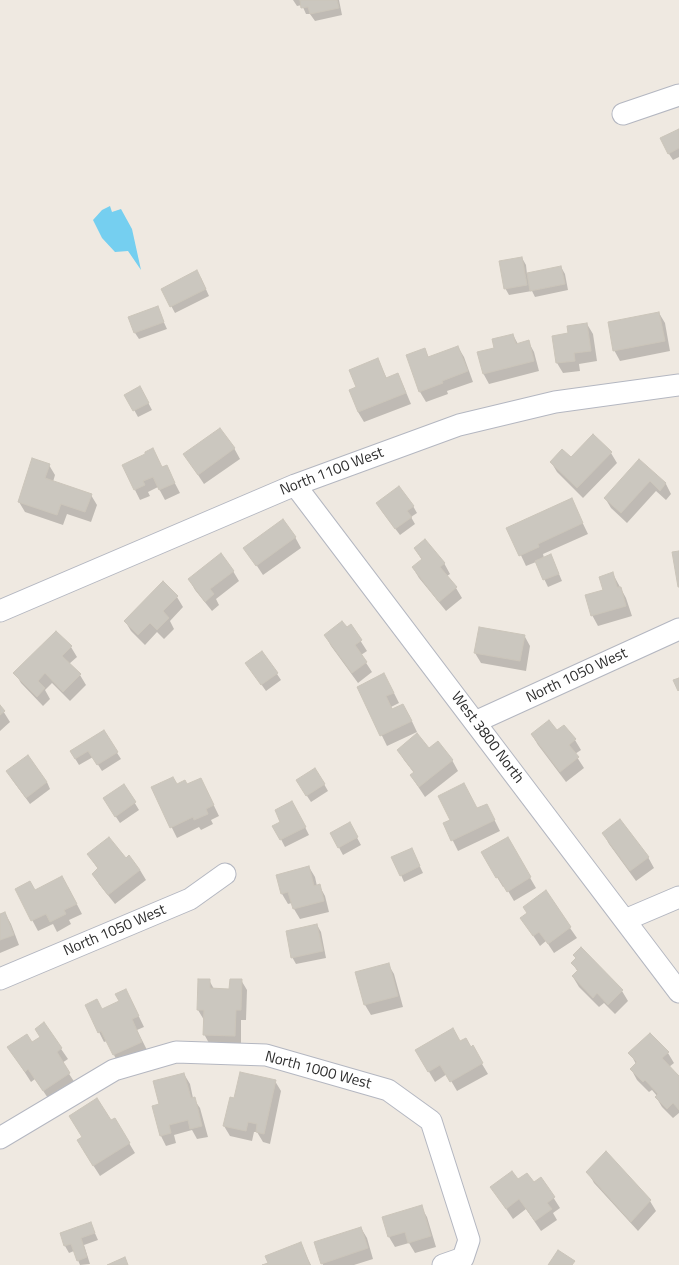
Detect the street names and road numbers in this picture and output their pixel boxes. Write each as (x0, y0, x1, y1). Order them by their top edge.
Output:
street label: North 1100 West (278, 444, 386, 500)
street label: North 1050 West (524, 645, 630, 707)
street label: West 3800 North (447, 689, 527, 787)
street label: North 1050 West (61, 901, 169, 961)
street label: North 1000 West (263, 1048, 373, 1094)

